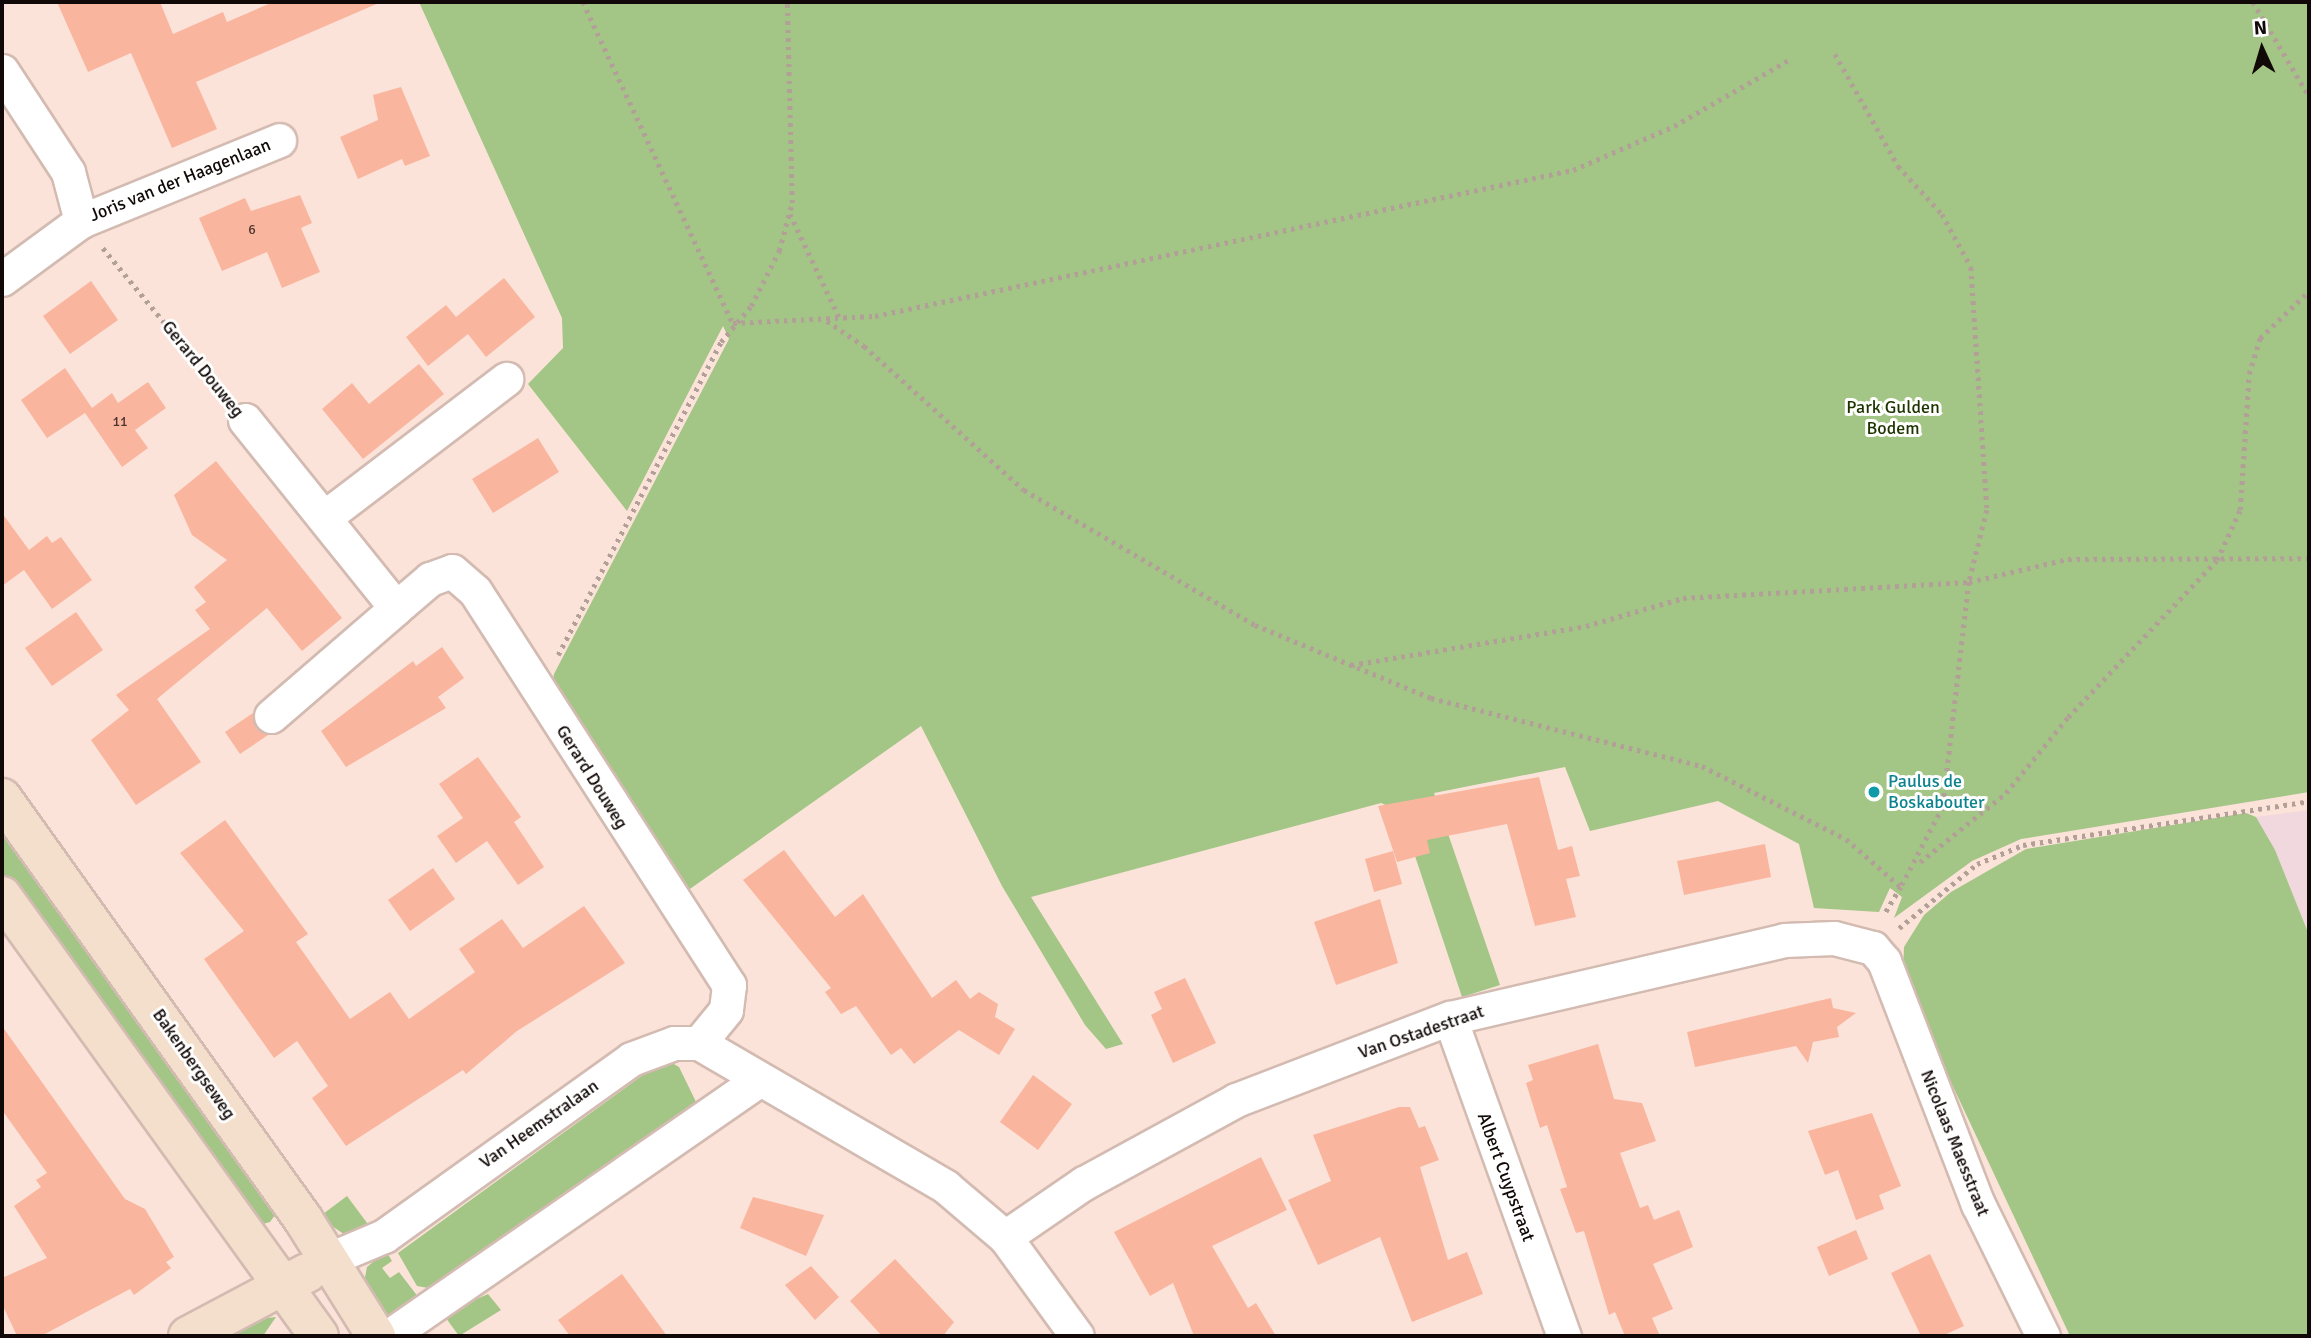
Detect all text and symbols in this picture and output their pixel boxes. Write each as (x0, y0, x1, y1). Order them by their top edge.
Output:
north arrow (2227, 14, 2297, 84)
text: N (2253, 16, 2268, 40)
street label: Joris van der Haagenlaan (86, 134, 274, 226)
house number: 6 (248, 222, 256, 238)
street label: Gerard Douweg (157, 316, 249, 422)
park label: Park Gulden Bodem (1846, 397, 1940, 440)
house number: 11 (112, 414, 128, 430)
street label: Gerard Douweg (551, 721, 633, 833)
place label: Paulus de Boskabouter (1888, 771, 1985, 814)
marker: Paulus de Boskabouter (1866, 784, 1882, 800)
street label: Van Ostadestraat (1355, 1000, 1487, 1064)
street label: Bakenbergseweg (148, 1005, 240, 1123)
street label: Nicolaas Maesstraat (1916, 1067, 1994, 1219)
street label: Van Heemstralaan (475, 1075, 603, 1173)
street label: Albert Cuypstraat (1473, 1110, 1539, 1244)

